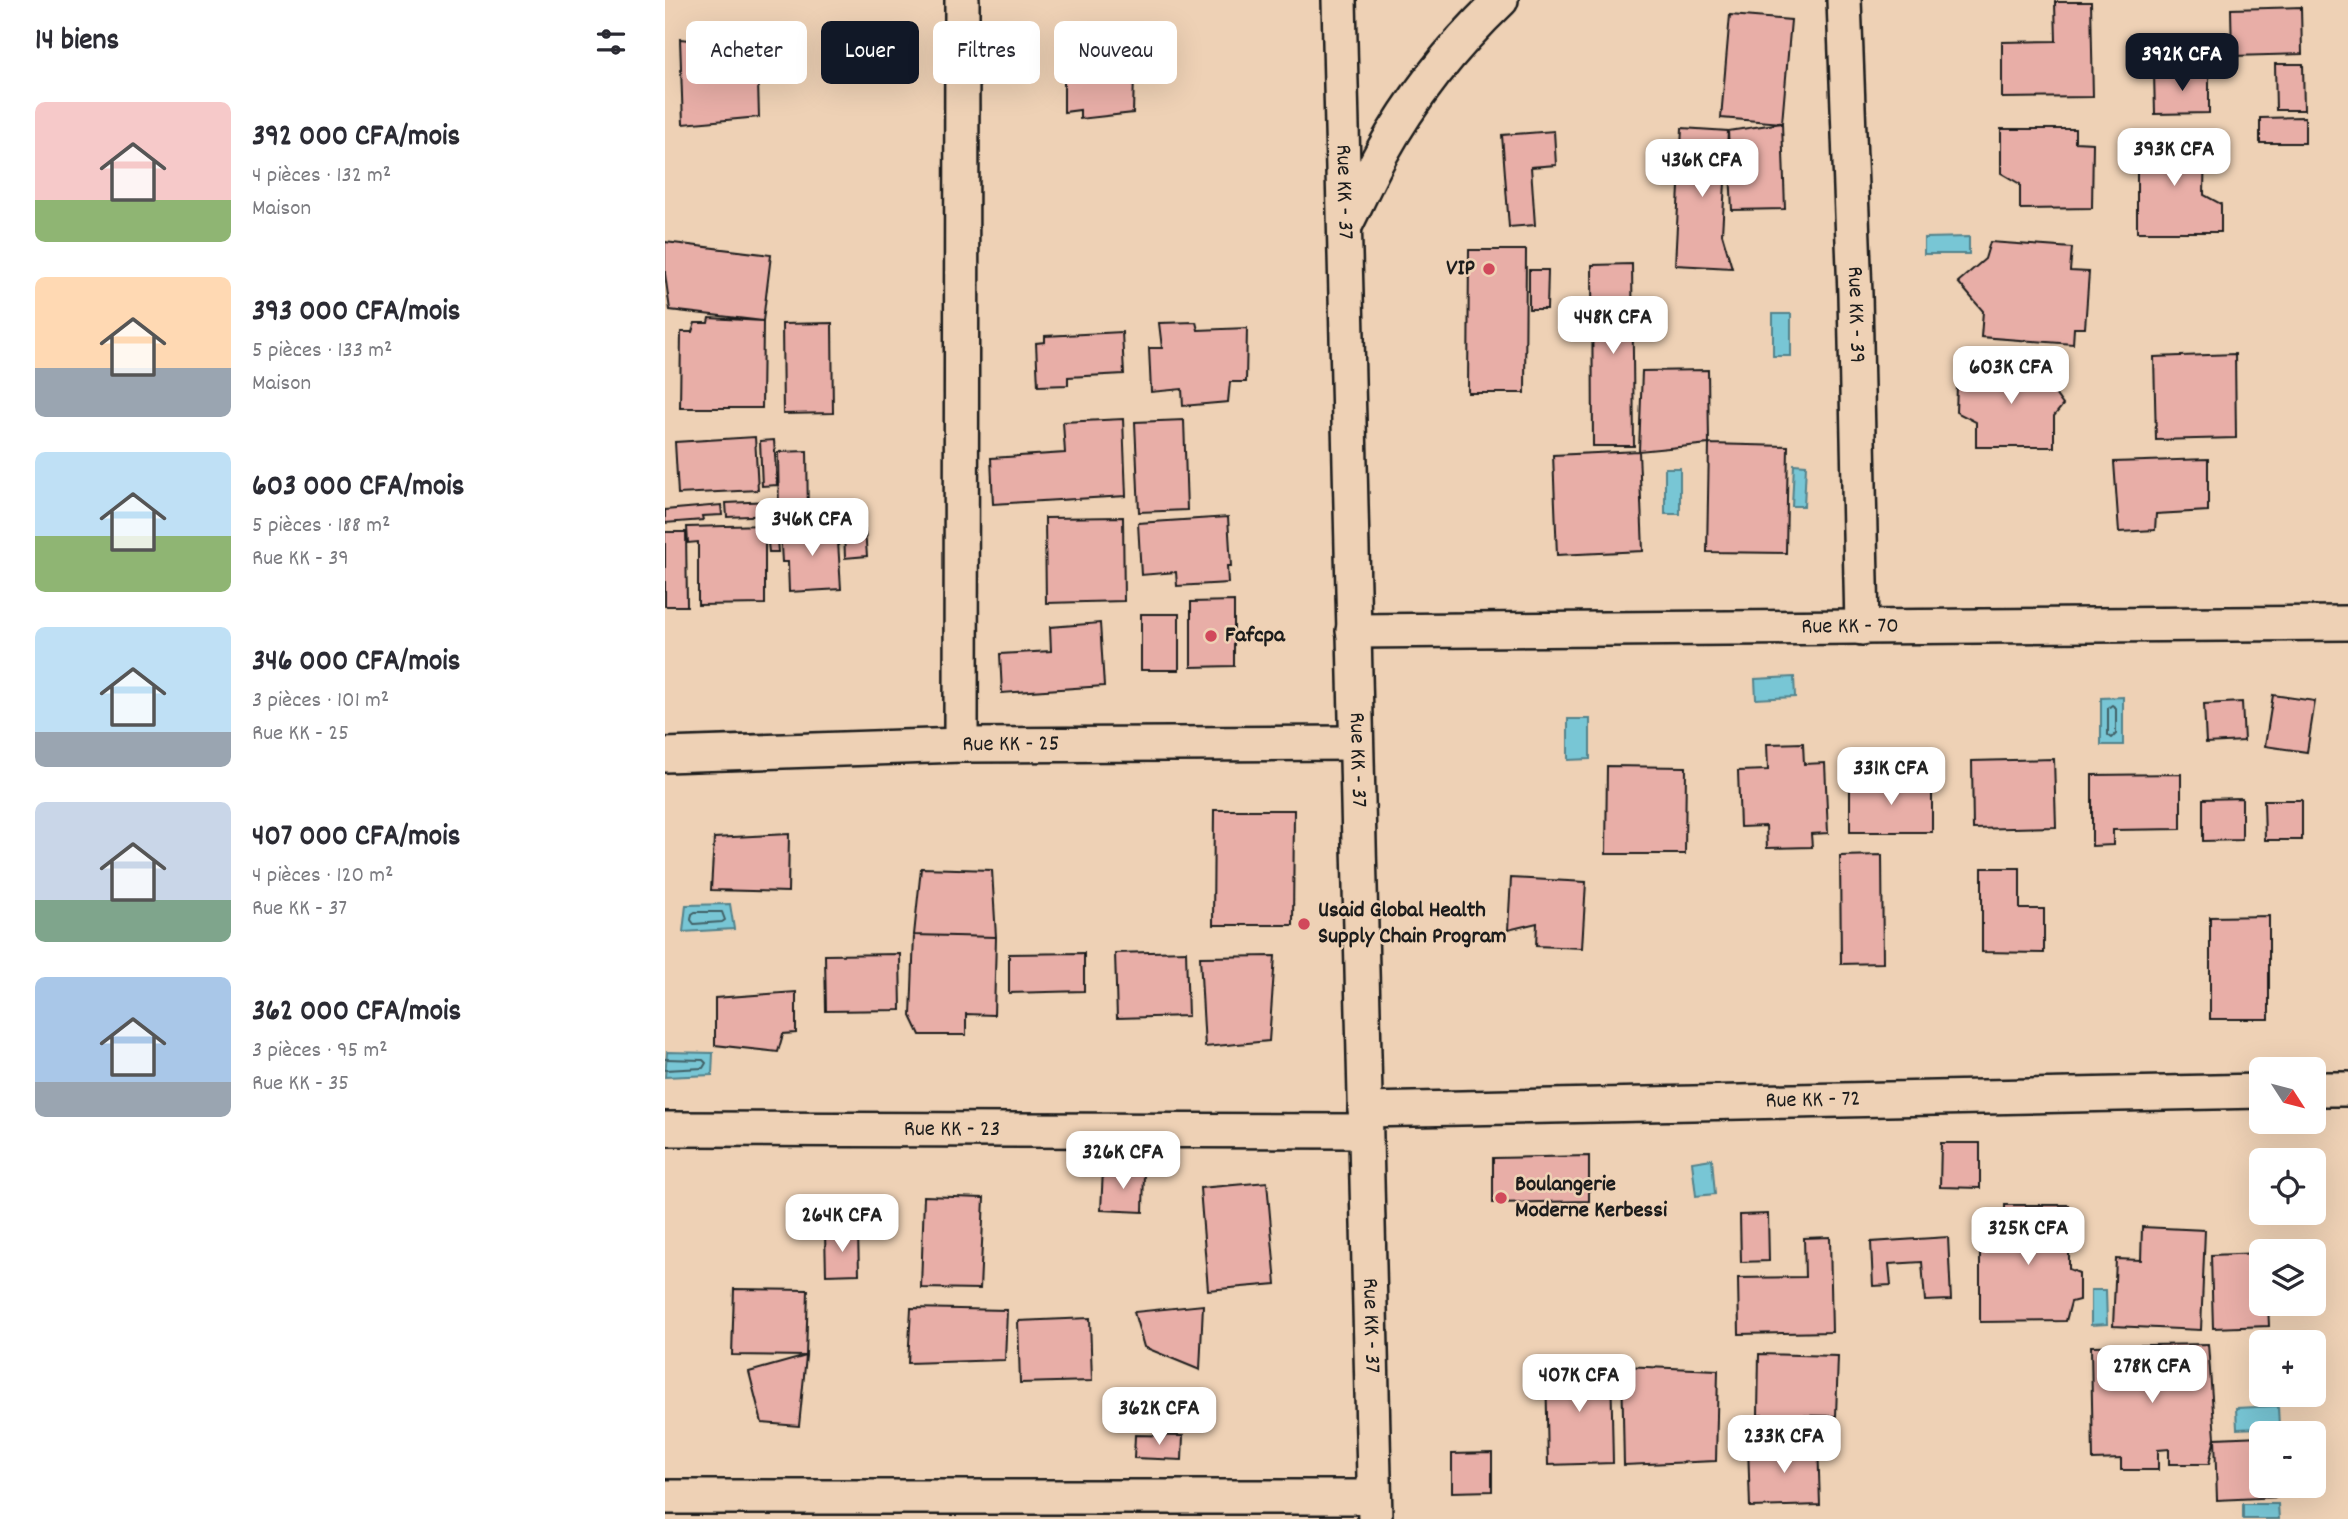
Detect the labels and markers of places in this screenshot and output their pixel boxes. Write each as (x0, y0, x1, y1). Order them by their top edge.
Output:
pin: 392K CFA (2110, 34, 2254, 93)
pin: 393K CFA (2102, 128, 2246, 188)
pin: 436K CFA (1630, 140, 1774, 199)
place label: VIP (1446, 253, 1476, 286)
marker: VIP (1481, 261, 1497, 277)
pin: 448K CFA (1541, 296, 1685, 356)
pin: 603K CFA (1939, 346, 2083, 406)
pin: 346K CFA (740, 498, 884, 558)
place label: Fafcpa (1225, 620, 1286, 653)
marker: Fafcpa (1203, 628, 1219, 644)
pin: 331K CFA (1819, 748, 1963, 807)
place label: Usaid Global Health Supply Chain Program (1318, 895, 1507, 954)
marker: Usaid Global Health Supply Chain Program (1296, 916, 1312, 932)
pin: 326K CFA (1051, 1132, 1195, 1191)
place label: Boulangerie Moderne Kerbessi (1515, 1169, 1668, 1228)
marker: Boulangerie Moderne Kerbessi (1493, 1190, 1509, 1206)
pin: 264K CFA (770, 1194, 914, 1254)
pin: 325K CFA (1956, 1208, 2100, 1267)
pin: 278K CFA (2080, 1346, 2224, 1405)
pin: 407K CFA (1507, 1354, 1651, 1414)
pin: 362K CFA (1087, 1388, 1231, 1447)
pin: 233K CFA (1712, 1416, 1856, 1475)

